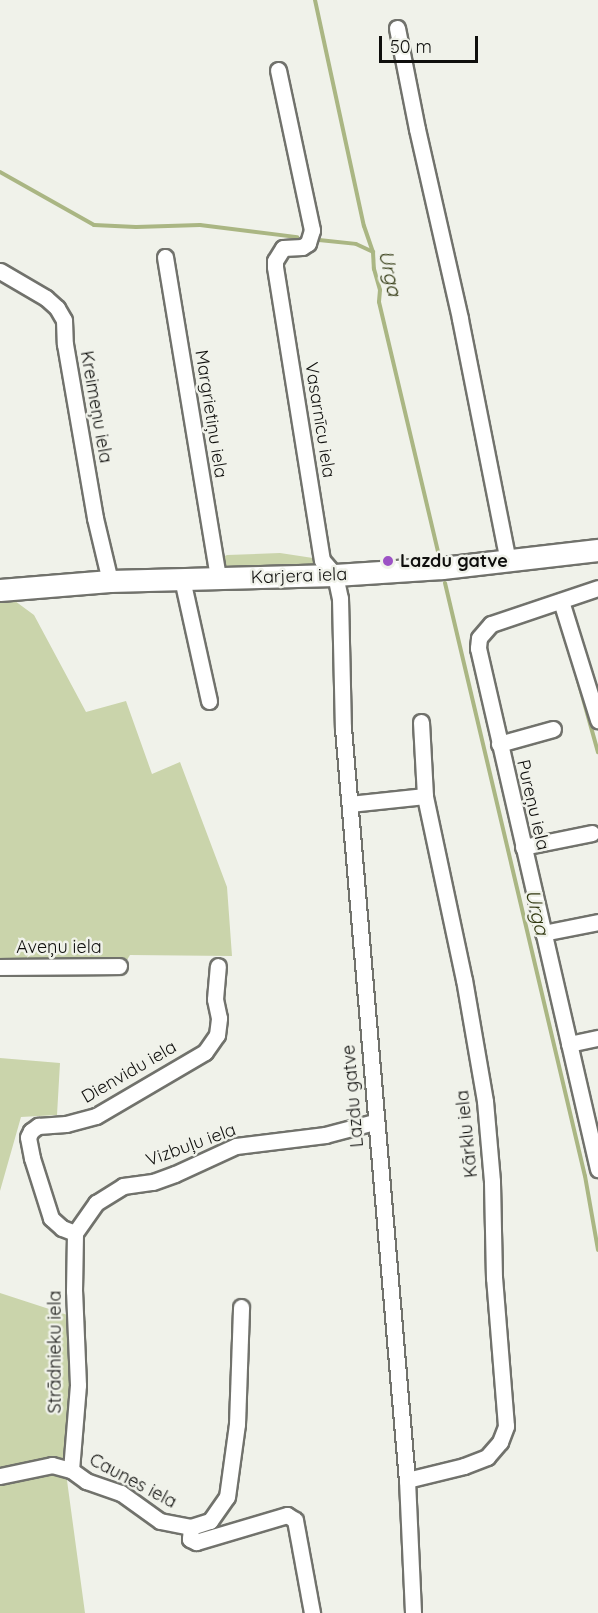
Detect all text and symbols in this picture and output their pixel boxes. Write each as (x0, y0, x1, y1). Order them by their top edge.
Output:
scale bar (382, 24, 481, 62)
text: 50 m (390, 35, 432, 58)
water label: Urga (374, 248, 408, 298)
street label: Margrietiņu iela (190, 348, 232, 480)
street label: Kreimeņu iela (75, 349, 117, 465)
street label: Vasarnīcu iela (300, 361, 340, 479)
place label: Lazdu gatve (400, 550, 508, 572)
marker: Lazdu gatve (381, 554, 395, 568)
street label: Karjera iela (250, 564, 348, 588)
street label: Pureņu iela (512, 758, 554, 852)
water label: Urga (521, 887, 555, 937)
street label: Aveņu iela (16, 936, 102, 958)
street label: Dienvidu iela (78, 1036, 180, 1108)
street label: Lazdu gatve (338, 1044, 368, 1148)
street label: Kārklu iela (452, 1089, 482, 1179)
street label: Vizbuļu iela (143, 1119, 239, 1171)
street label: Strādnieku iela (44, 1291, 66, 1413)
street label: Caunes iela (86, 1449, 180, 1513)

